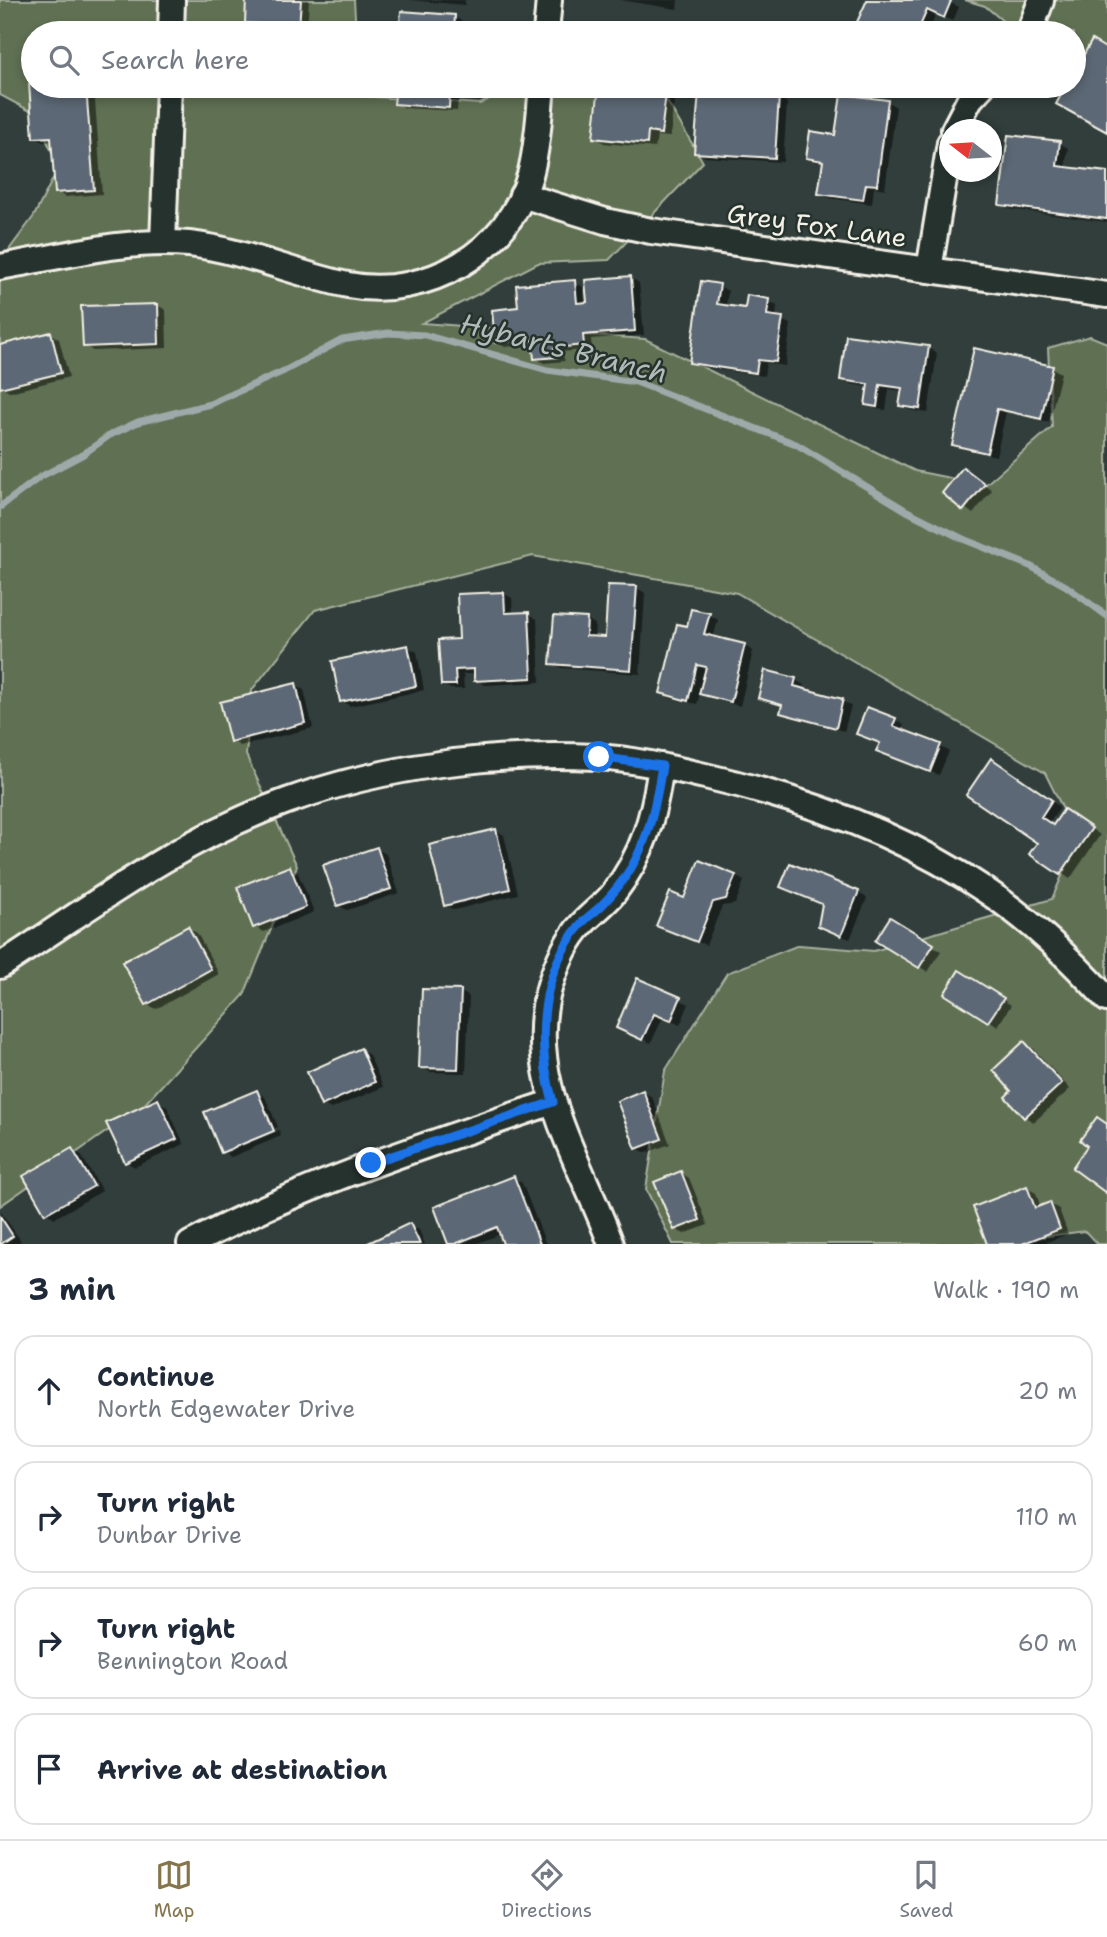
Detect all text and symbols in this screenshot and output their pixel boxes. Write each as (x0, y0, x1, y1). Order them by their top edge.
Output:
search box (21, 21, 1086, 98)
icon: search (45, 41, 83, 79)
text: Search here (101, 42, 250, 77)
north arrow (939, 119, 1002, 182)
street label: Grey Fox Lane (725, 195, 909, 255)
water label: Hybarts Branch (456, 304, 672, 392)
route start (583, 741, 614, 772)
route end (355, 1147, 386, 1178)
text: 3 min (28, 1269, 115, 1310)
text: Walk · 190 m (933, 1275, 1079, 1305)
text: Continue (97, 1359, 215, 1394)
icon: ahead (30, 1372, 68, 1410)
text: 20 m (1018, 1376, 1077, 1406)
text: North Edgewater Drive (97, 1394, 355, 1424)
text: Turn right (97, 1485, 235, 1520)
icon: right (30, 1498, 68, 1536)
text: 110 m (1015, 1502, 1077, 1532)
text: Dunbar Drive (97, 1520, 242, 1550)
text: Turn right (97, 1611, 235, 1646)
icon: right (30, 1624, 68, 1662)
text: 60 m (1018, 1628, 1077, 1658)
text: Bennington Road (97, 1646, 288, 1676)
icon: arrive (30, 1750, 68, 1788)
text: Arrive at destination (97, 1752, 387, 1787)
tab: Map (154, 1856, 194, 1923)
tab: Directions (502, 1856, 592, 1923)
tab: Saved (899, 1856, 953, 1923)

